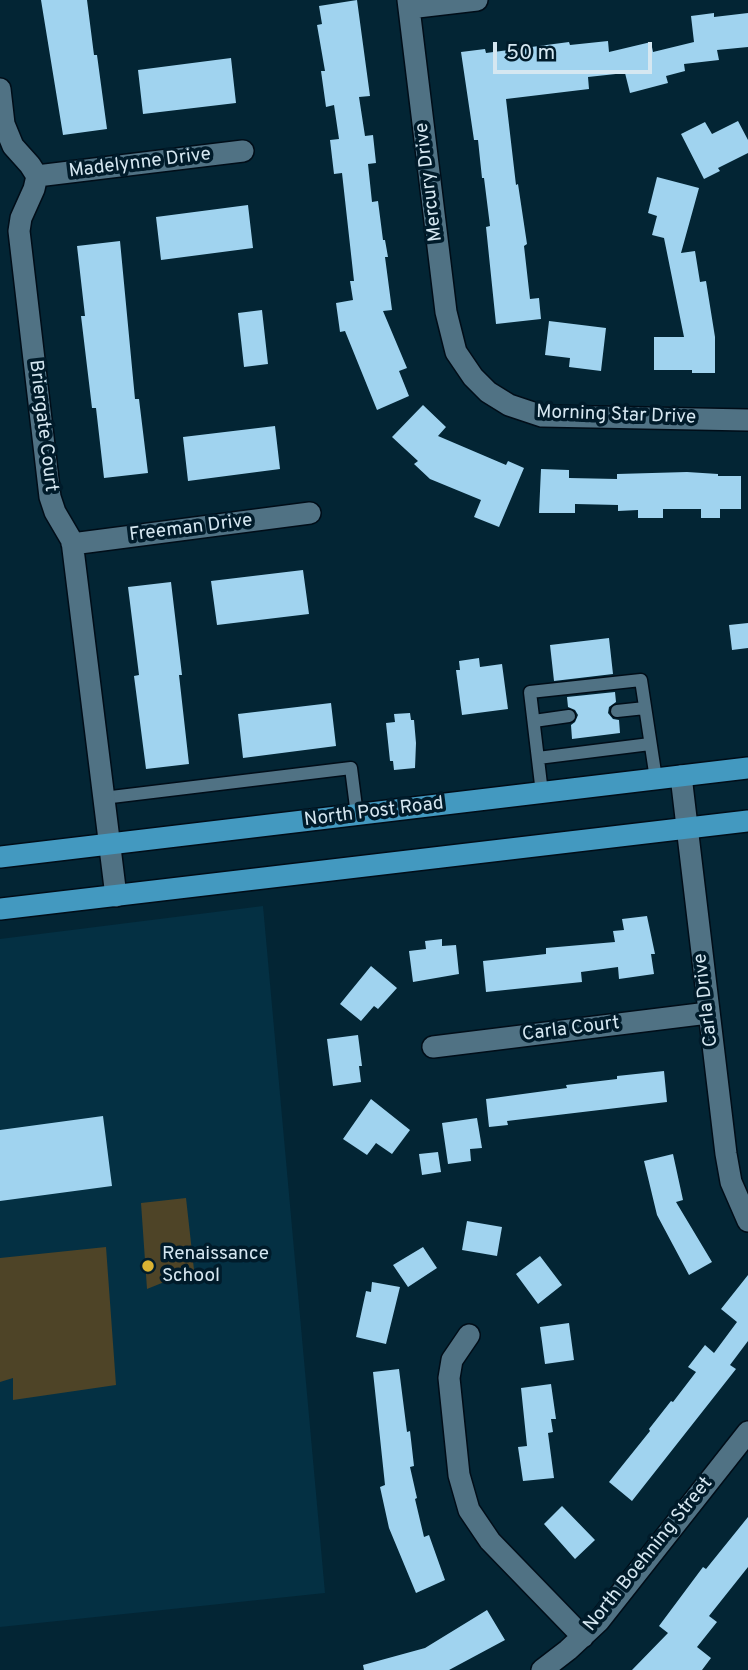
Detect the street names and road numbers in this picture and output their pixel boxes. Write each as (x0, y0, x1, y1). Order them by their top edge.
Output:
street label: Mercury Drive (411, 121, 449, 243)
street label: Madelynne Drive (68, 144, 212, 184)
street label: Briergate Court (23, 359, 61, 493)
street label: Morning Star Drive (536, 402, 696, 430)
street label: Freeman Drive (128, 510, 254, 548)
street label: North Post Road (303, 793, 445, 833)
street label: Carla Drive (690, 952, 724, 1048)
street label: Carla Court (521, 1013, 621, 1047)
street label: North Boehning Street (580, 1473, 718, 1637)

